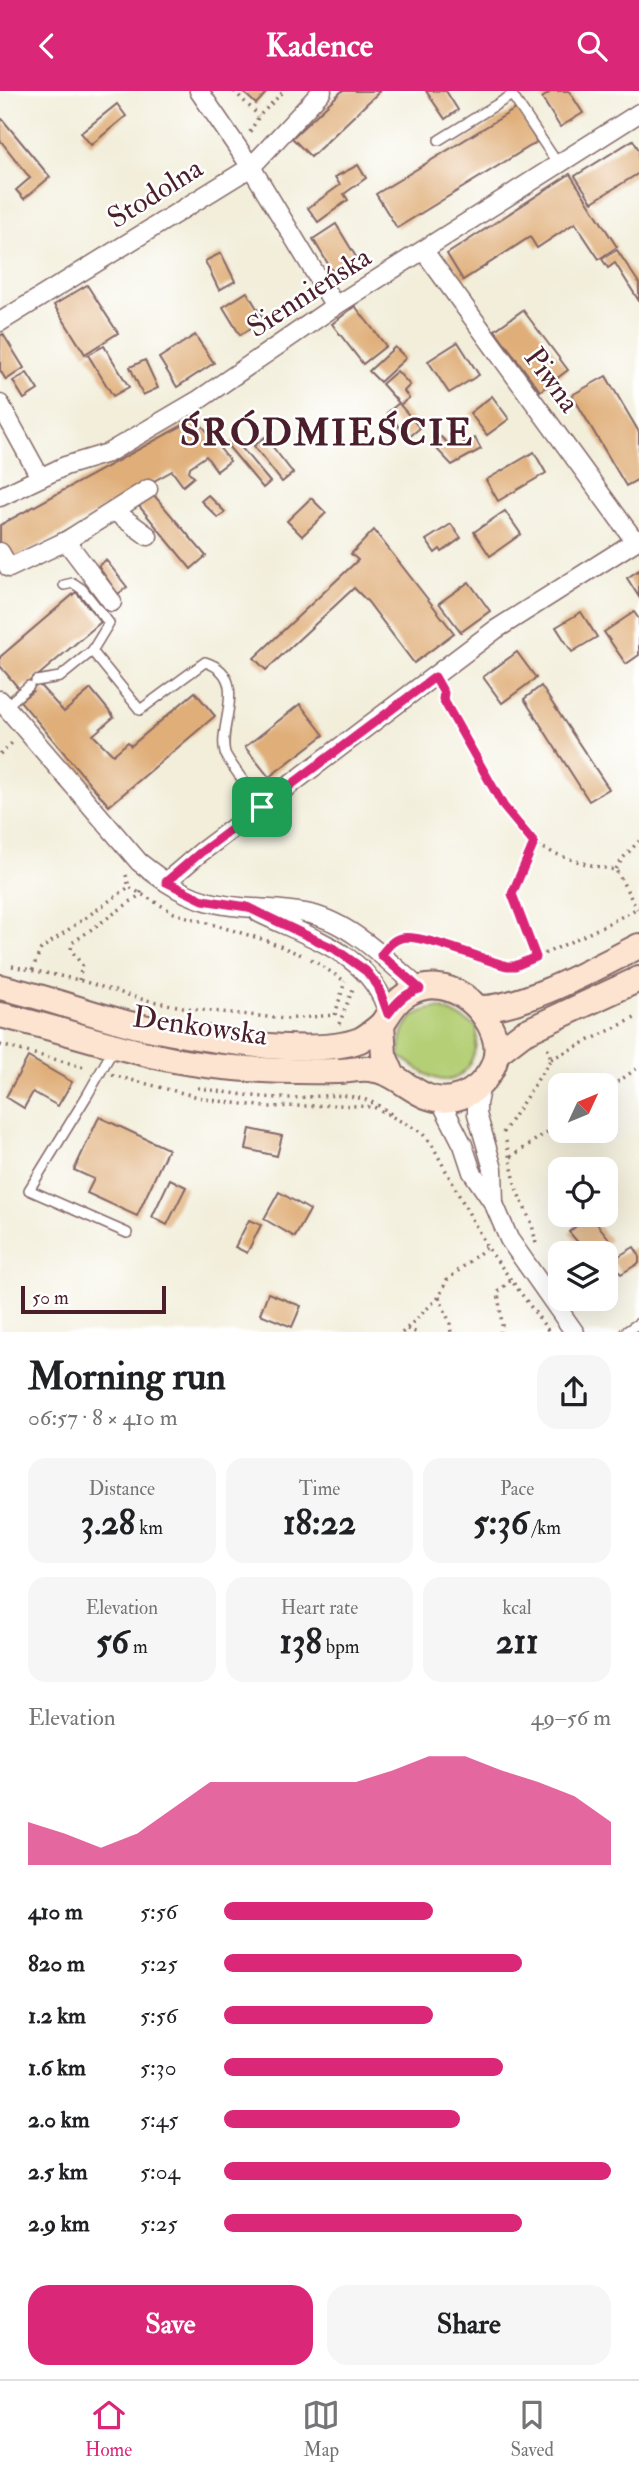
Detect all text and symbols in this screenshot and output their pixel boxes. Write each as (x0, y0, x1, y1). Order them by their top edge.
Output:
text: Kadence (266, 26, 373, 66)
icon: back (28, 27, 66, 65)
icon: search (573, 27, 611, 65)
street label: Stodolna (101, 149, 210, 237)
street label: Siennieńska (240, 238, 379, 346)
street label: Piwna (516, 340, 588, 420)
district label: ŚRÓDMIEŚCIE (180, 409, 474, 457)
pin (232, 777, 292, 837)
icon: arrive (243, 788, 281, 826)
street label: Denkowska (130, 998, 270, 1054)
north arrow (548, 1073, 618, 1143)
map controls (548, 1073, 618, 1311)
button: locate (548, 1157, 618, 1227)
button: layers (548, 1241, 618, 1311)
scale bar (21, 1283, 166, 1315)
text: 50 m (32, 1286, 69, 1310)
text: Morning run (28, 1353, 226, 1401)
button: share (537, 1355, 611, 1429)
text: 06:57 · 8 × 410 m (28, 1403, 178, 1432)
text: Distance (89, 1477, 155, 1501)
text: Time (299, 1477, 340, 1501)
text: Pace (500, 1477, 534, 1501)
text: 3.28 (81, 1501, 135, 1545)
text: 18:22 (283, 1501, 356, 1545)
text: 5:36 (473, 1501, 528, 1545)
text: km (135, 1516, 163, 1540)
text: /km (528, 1516, 561, 1540)
text: Elevation (86, 1596, 158, 1620)
text: Heart rate (281, 1596, 358, 1620)
text: kcal (503, 1596, 532, 1620)
text: 56 (96, 1620, 129, 1664)
text: 138 (279, 1620, 322, 1664)
text: 211 (496, 1620, 539, 1664)
text: m (129, 1635, 148, 1659)
text: bpm (322, 1635, 360, 1659)
text: Elevation (28, 1703, 116, 1732)
text: 49–56 m (531, 1703, 611, 1732)
text: 410 m (28, 1897, 83, 1926)
text: 5:56 (140, 1897, 177, 1926)
text: 820 m (28, 1949, 85, 1978)
text: 5:25 (140, 1949, 178, 1978)
text: 1.2 km (28, 2001, 86, 2030)
text: 5:56 (140, 2001, 177, 2030)
text: 1.6 km (28, 2053, 86, 2082)
text: 5:30 (140, 2053, 176, 2082)
text: 2.0 km (28, 2105, 90, 2134)
text: 5:45 (140, 2105, 178, 2134)
text: 2.5 km (28, 2157, 88, 2186)
text: 5:04 (140, 2157, 180, 2186)
text: 2.9 km (28, 2209, 90, 2238)
text: 5:25 (140, 2209, 178, 2238)
button: Save (28, 2285, 313, 2365)
button: Share (327, 2285, 611, 2365)
tab: Home (85, 2396, 132, 2462)
tab: Map (302, 2396, 340, 2462)
tab: Saved (510, 2396, 554, 2462)

